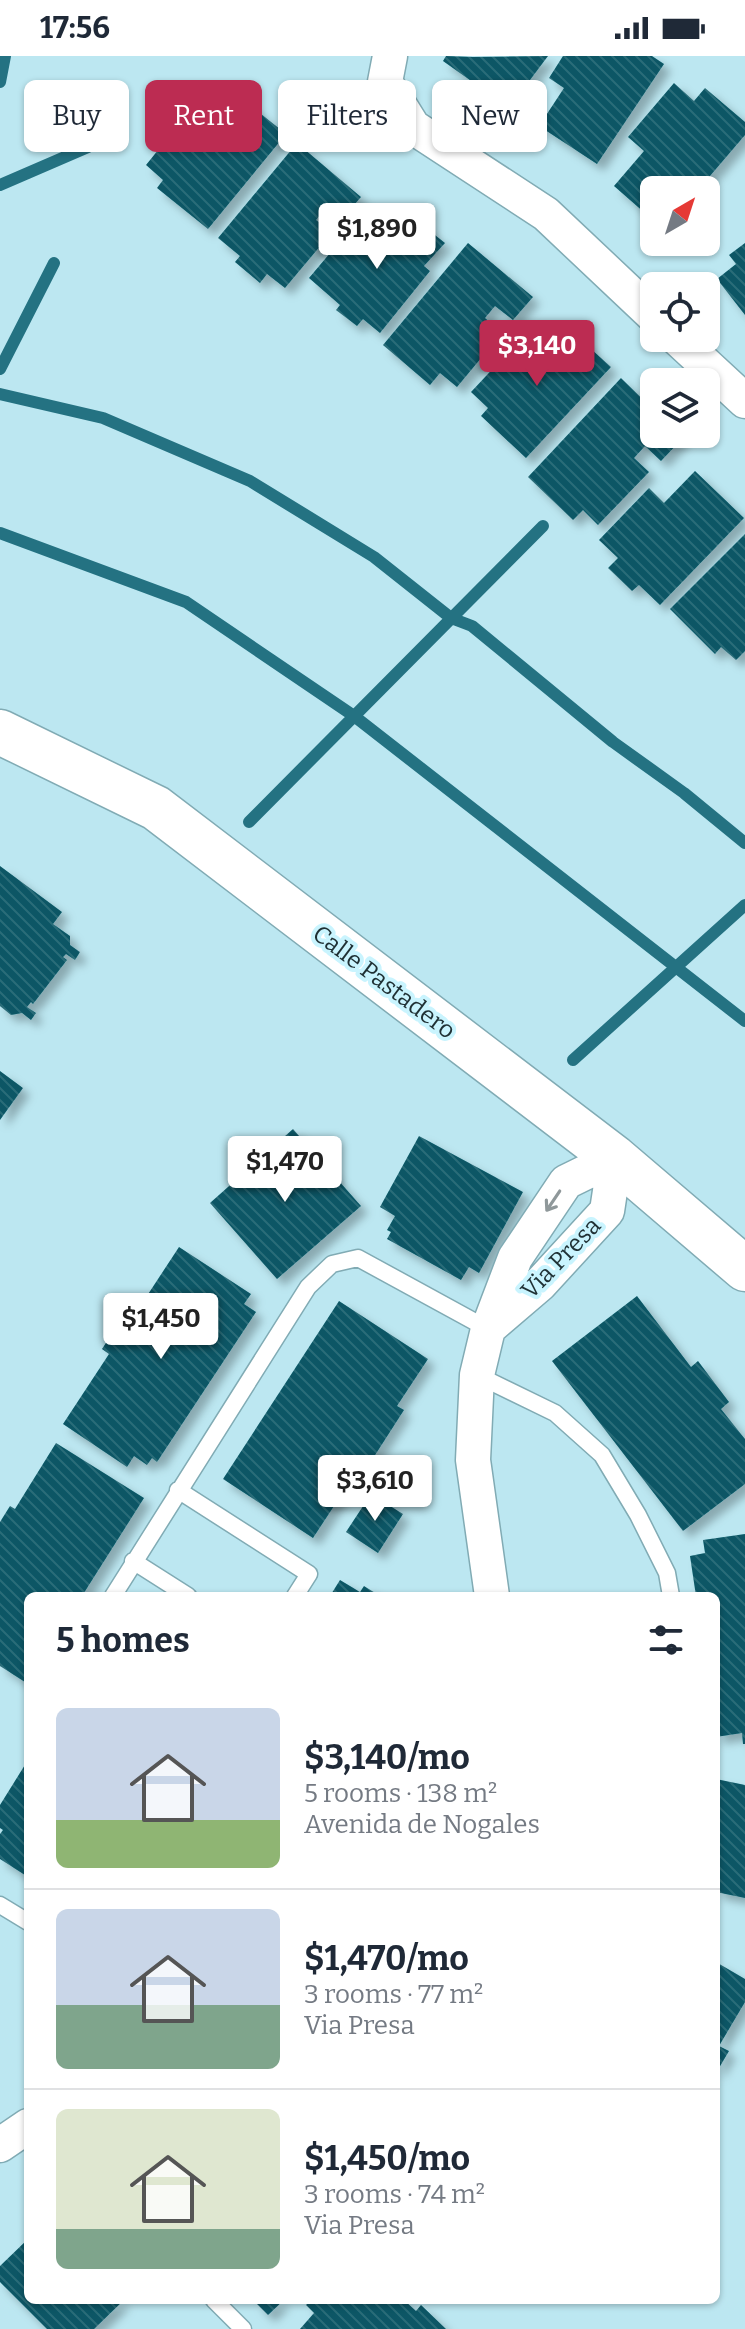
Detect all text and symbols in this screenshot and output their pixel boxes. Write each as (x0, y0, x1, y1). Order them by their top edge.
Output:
text: 17:56 (40, 10, 110, 46)
chip: Buy (24, 80, 129, 152)
chip: Rent (145, 80, 262, 152)
chip: Filters (278, 80, 416, 152)
chip: New (432, 80, 547, 152)
north arrow (640, 176, 720, 256)
map controls (640, 176, 720, 448)
pin: $1,890 (312, 203, 442, 271)
text: $1,890 (337, 213, 417, 244)
button: locate (640, 272, 720, 352)
pin: $3,140 (472, 320, 602, 388)
text: $3,140 (497, 330, 577, 361)
button: layers (640, 368, 720, 448)
street label: Calle Pastadero (307, 919, 461, 1045)
pin: $1,470 (220, 1136, 350, 1204)
text: $1,470 (246, 1146, 324, 1177)
one-way arrow (545, 1190, 561, 1212)
street label: Via Presa (515, 1212, 607, 1304)
pin: $1,450 (96, 1293, 226, 1361)
text: $1,450 (121, 1303, 201, 1334)
pin: $3,610 (310, 1455, 440, 1523)
text: $3,610 (336, 1465, 414, 1496)
icon: filters (644, 1618, 688, 1662)
text: 5 homes (56, 1620, 190, 1661)
text: $3,140/mo (304, 1737, 470, 1778)
icon: home (120, 1740, 216, 1836)
text: 5 rooms · 138 m² (304, 1778, 497, 1809)
text: Avenida de Nogales (304, 1809, 540, 1840)
text: $1,470/mo (304, 1938, 469, 1979)
icon: home (120, 1941, 216, 2037)
text: 3 rooms · 77 m² (304, 1979, 483, 2010)
text: Via Presa (304, 2010, 415, 2041)
text: $1,450/mo (304, 2138, 470, 2179)
icon: home (120, 2141, 216, 2237)
text: 3 rooms · 74 m² (304, 2179, 485, 2210)
text: Via Presa (304, 2210, 415, 2241)

